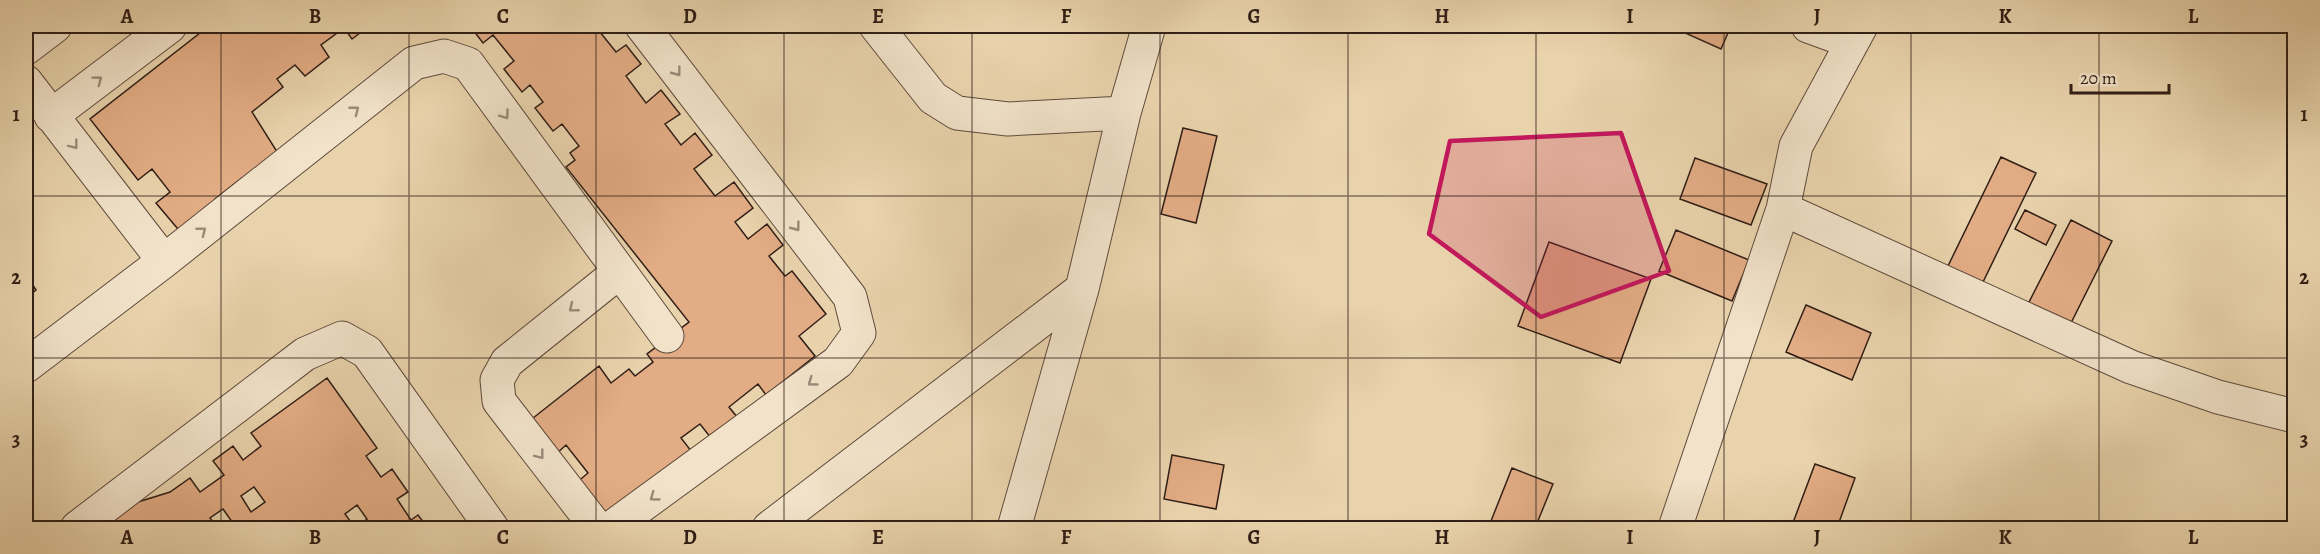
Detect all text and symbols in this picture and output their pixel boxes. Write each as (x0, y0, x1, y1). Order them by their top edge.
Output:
text: A (120, 3, 134, 30)
text: B (309, 3, 321, 30)
text: C (497, 3, 509, 30)
text: D (683, 3, 697, 30)
text: E (872, 3, 884, 30)
text: F (1061, 3, 1072, 30)
text: G (1247, 3, 1261, 30)
text: H (1435, 3, 1450, 30)
text: I (1626, 3, 1634, 30)
text: J (1814, 3, 1821, 30)
text: K (1998, 3, 2012, 30)
text: L (2188, 3, 2199, 30)
scale bar (2071, 57, 2168, 95)
one-way arrow (670, 65, 681, 76)
text: 20 m (2080, 66, 2117, 90)
one-way arrow (91, 77, 102, 88)
text: 1 (12, 101, 20, 128)
text: 1 (2300, 101, 2308, 128)
one-way arrow (348, 107, 359, 118)
one-way arrow (498, 108, 509, 119)
one-way arrow (67, 139, 78, 150)
one-way arrow (788, 220, 799, 231)
one-way arrow (195, 228, 206, 239)
text: 2 (11, 264, 21, 291)
text: 2 (2299, 264, 2309, 291)
one-way arrow (569, 301, 580, 312)
one-way arrow (807, 375, 818, 386)
text: 3 (12, 426, 20, 453)
text: 3 (2300, 426, 2308, 453)
one-way arrow (533, 448, 544, 459)
one-way arrow (650, 490, 661, 501)
text: A (120, 524, 134, 551)
text: B (309, 524, 321, 551)
text: C (497, 524, 509, 551)
text: D (683, 524, 697, 551)
text: E (872, 524, 884, 551)
text: F (1061, 524, 1072, 551)
text: G (1247, 524, 1261, 551)
text: H (1435, 524, 1450, 551)
text: I (1626, 524, 1634, 551)
text: J (1814, 524, 1821, 551)
text: K (1998, 524, 2012, 551)
text: L (2188, 524, 2199, 551)

